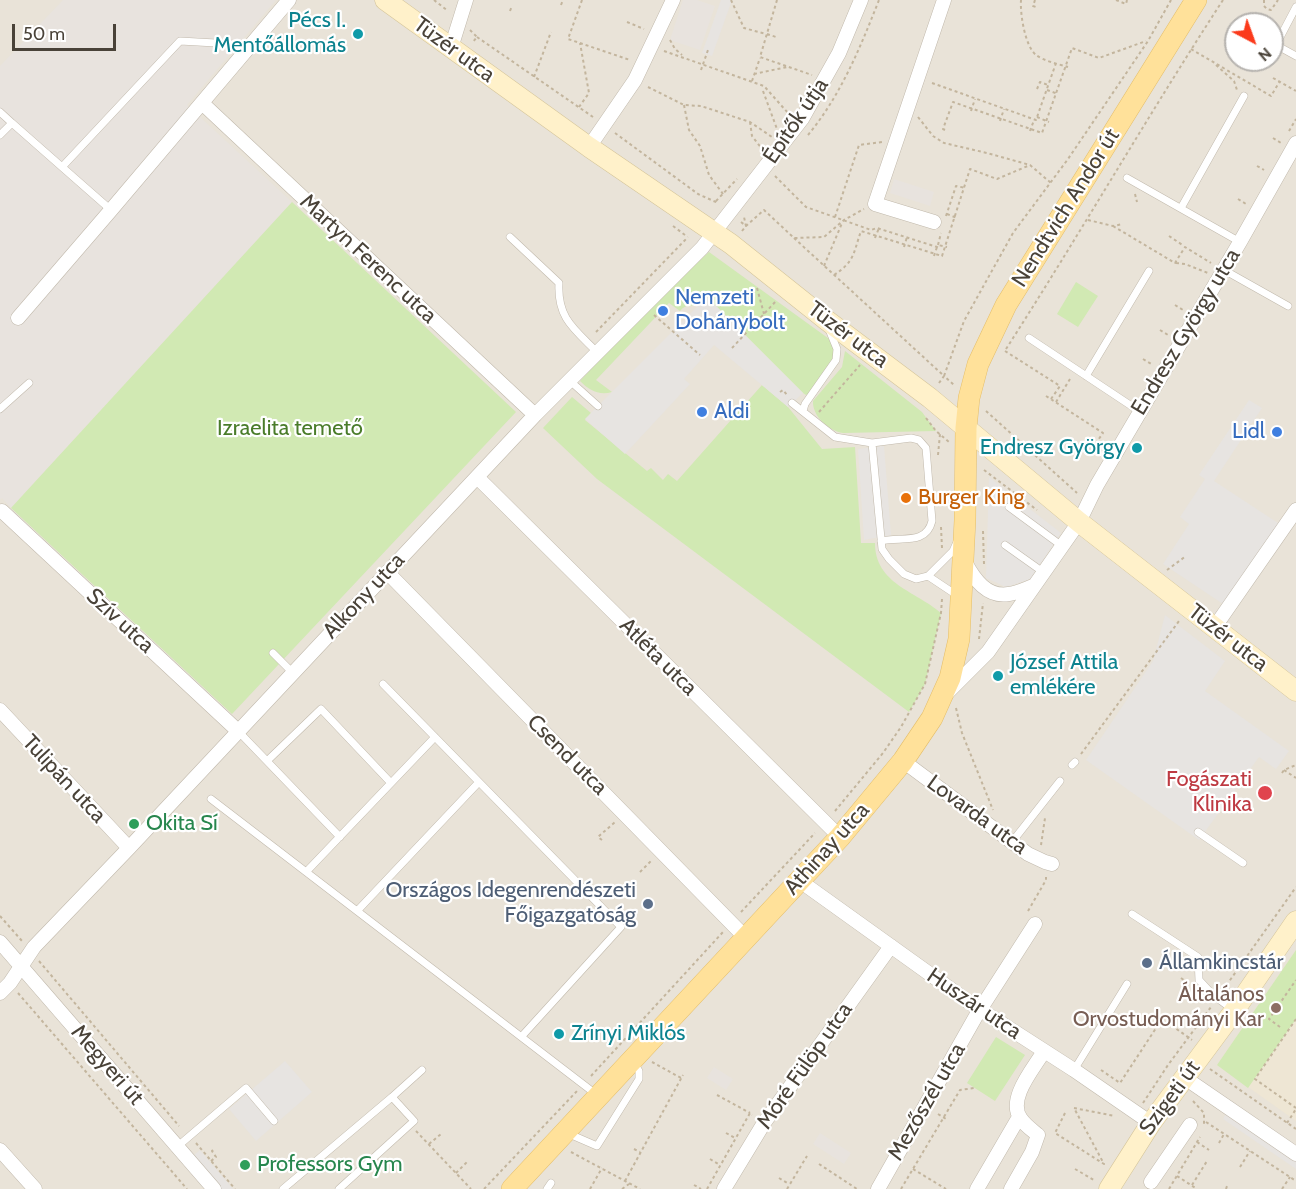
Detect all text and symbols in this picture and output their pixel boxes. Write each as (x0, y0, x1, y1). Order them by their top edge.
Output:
place label: Pécs I. Mentőállomás (214, 8, 346, 60)
scale bar (15, 12, 118, 50)
street label: Tüzér utca (408, 12, 500, 88)
north arrow (1224, 12, 1284, 72)
text: 50 m (23, 23, 65, 45)
marker: Pécs I. Mentőállomás (351, 27, 365, 41)
text: N (1254, 44, 1275, 65)
street label: Építők útja (758, 73, 834, 169)
street label: Nendtvich Andor út (1007, 124, 1125, 292)
street label: Martyn Ferenc utca (294, 189, 442, 329)
street label: Endresz György utca (1126, 244, 1246, 420)
place label: Nemzeti Dohánybolt (675, 285, 785, 336)
street label: Tüzér utca (803, 296, 893, 374)
marker: Nemzeti Dohánybolt (656, 304, 670, 318)
place label: Aldi (714, 399, 749, 425)
marker: Aldi (695, 405, 709, 419)
park label: Izraelita temető (217, 416, 363, 442)
place label: Lidl (1232, 419, 1265, 445)
marker: Lidl (1270, 425, 1284, 439)
place label: Endresz György (980, 435, 1125, 461)
marker: Endresz György (1130, 441, 1144, 455)
place label: Burger King (918, 485, 1024, 511)
marker: Burger King (899, 491, 913, 505)
street label: Alkony utca (318, 548, 410, 644)
street label: Szív utca (81, 583, 159, 659)
street label: Tüzér utca (1183, 599, 1273, 677)
street label: Atléta utca (614, 613, 702, 701)
place label: József Attila emlékére (1010, 650, 1118, 702)
marker: József Attila emlékére (991, 669, 1005, 683)
street label: Csend utca (521, 709, 613, 801)
street label: Tulipán utca (17, 730, 111, 828)
place label: Fogászati Klinika (1166, 767, 1252, 818)
street label: Lovarda utca (922, 770, 1032, 860)
marker: Fogászati Klinika (1256, 784, 1274, 802)
street label: Athinay utca (779, 797, 875, 901)
place label: Okita Sí (146, 811, 218, 837)
marker: Okita Sí (127, 817, 141, 831)
place label: Országos Idegenrendészeti Főigazgatóság (386, 878, 636, 930)
marker: Országos Idegenrendészeti Főigazgatóság (641, 897, 655, 911)
place label: Államkincstár (1159, 950, 1283, 976)
marker: Államkincstár (1140, 956, 1154, 970)
street label: Huszár utca (922, 963, 1026, 1045)
place label: Általános Orvostudományi Kar (1073, 982, 1264, 1034)
street label: Móré Fülöp utca (752, 998, 858, 1134)
marker: Általános Orvostudományi Kar (1269, 1001, 1283, 1015)
street label: Megyeri út (65, 1020, 149, 1110)
place label: Zrínyi Miklós (571, 1021, 685, 1047)
marker: Zrínyi Miklós (552, 1027, 566, 1041)
street label: Mezőszél utca (883, 1039, 971, 1165)
street label: Szigeti út (1134, 1056, 1206, 1140)
place label: Professors Gym (257, 1152, 403, 1178)
marker: Professors Gym (238, 1158, 252, 1172)

